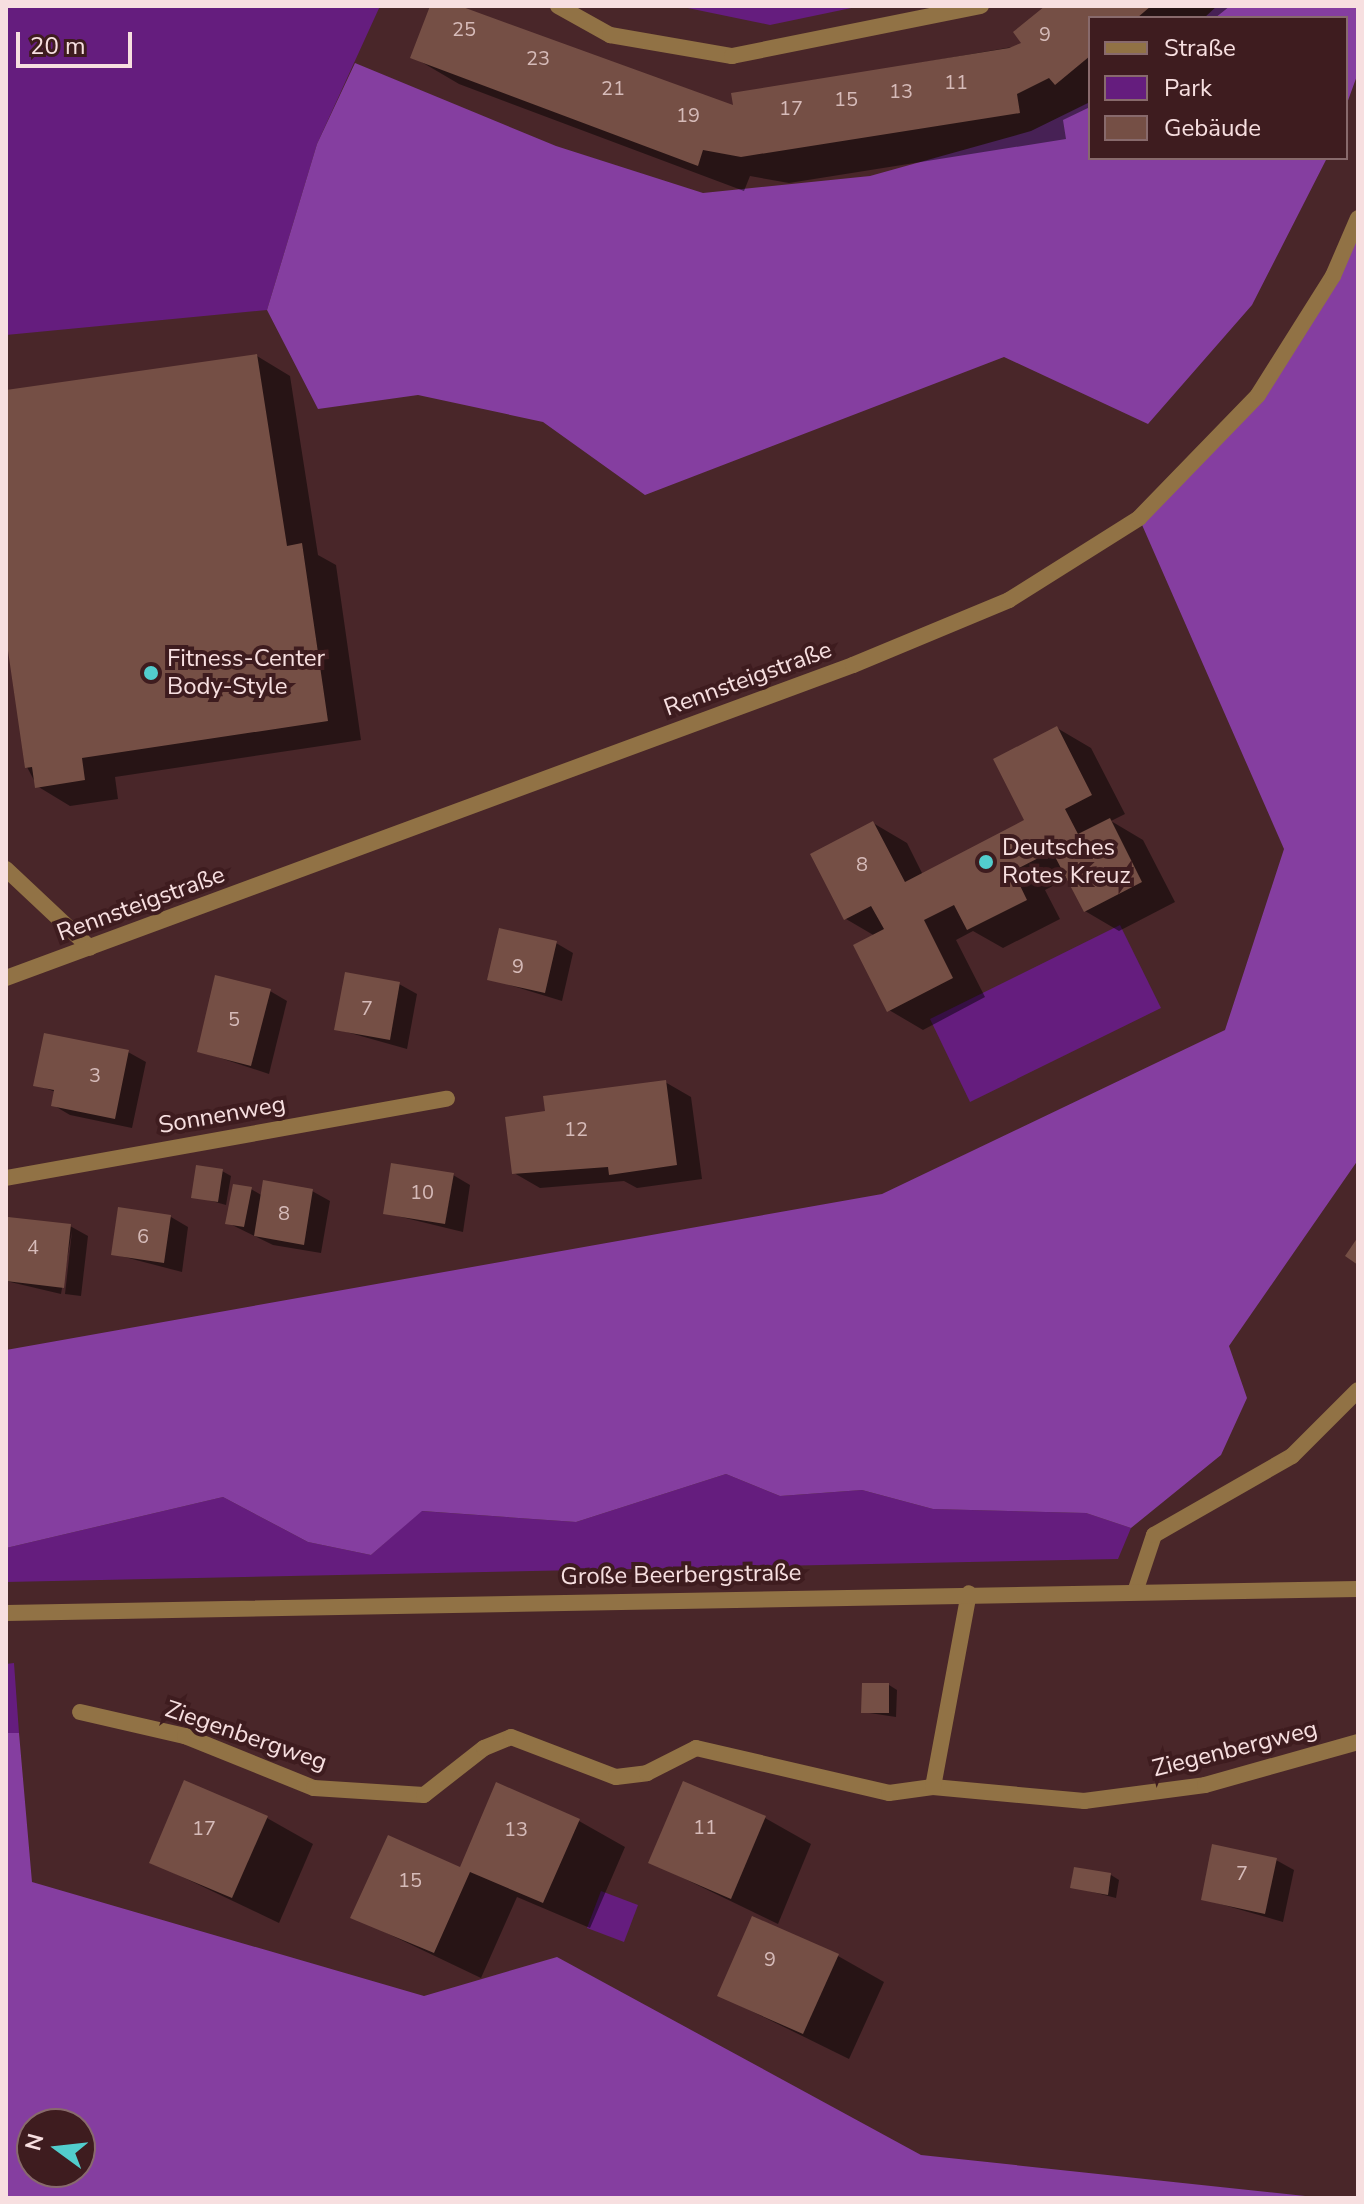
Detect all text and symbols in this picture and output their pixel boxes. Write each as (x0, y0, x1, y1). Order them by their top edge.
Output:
scale bar (20, 16, 136, 66)
legend (1088, 16, 1348, 160)
house number: 25 (452, 17, 476, 41)
house number: 9 (1039, 22, 1051, 46)
text: 20 m (30, 30, 86, 62)
text: Straße (1164, 32, 1236, 64)
house number: 23 (526, 46, 550, 70)
house number: 11 (944, 70, 968, 94)
text: Park (1164, 72, 1212, 104)
house number: 21 (601, 76, 625, 100)
house number: 13 (889, 79, 913, 103)
house number: 15 (834, 87, 858, 111)
house number: 17 (779, 96, 803, 120)
house number: 19 (676, 103, 700, 127)
text: Gebäude (1164, 112, 1261, 144)
street label: Rennsteigstraße (660, 635, 836, 723)
place label: Fitness-Center Body-Style (167, 645, 325, 701)
marker: Fitness-Center Body-Style (142, 664, 160, 682)
place label: Deutsches Rotes Kreuz (1002, 834, 1131, 890)
house number: 8 (856, 852, 868, 876)
marker: Deutsches Rotes Kreuz (977, 853, 995, 871)
street label: Rennsteigstraße (53, 860, 229, 948)
house number: 9 (512, 954, 524, 978)
house number: 7 (361, 996, 373, 1020)
house number: 5 (228, 1007, 240, 1031)
house number: 3 (89, 1063, 101, 1087)
street label: Sonnenweg (156, 1090, 288, 1140)
house number: 12 (564, 1117, 588, 1141)
house number: 10 (410, 1180, 434, 1204)
house number: 8 (278, 1201, 290, 1225)
house number: 6 (137, 1224, 149, 1248)
house number: 4 (27, 1235, 39, 1259)
street label: Große Beerbergstraße (560, 1558, 802, 1592)
street label: Ziegenbergweg (161, 1695, 331, 1777)
street label: Ziegenbergweg (1150, 1715, 1320, 1783)
house number: 11 (693, 1815, 717, 1839)
house number: 17 (192, 1816, 216, 1840)
house number: 13 (504, 1817, 528, 1841)
house number: 7 (1236, 1861, 1248, 1885)
house number: 15 (398, 1868, 422, 1892)
house number: 9 (764, 1947, 776, 1971)
north arrow (16, 2108, 96, 2188)
text: N (18, 2130, 51, 2154)

